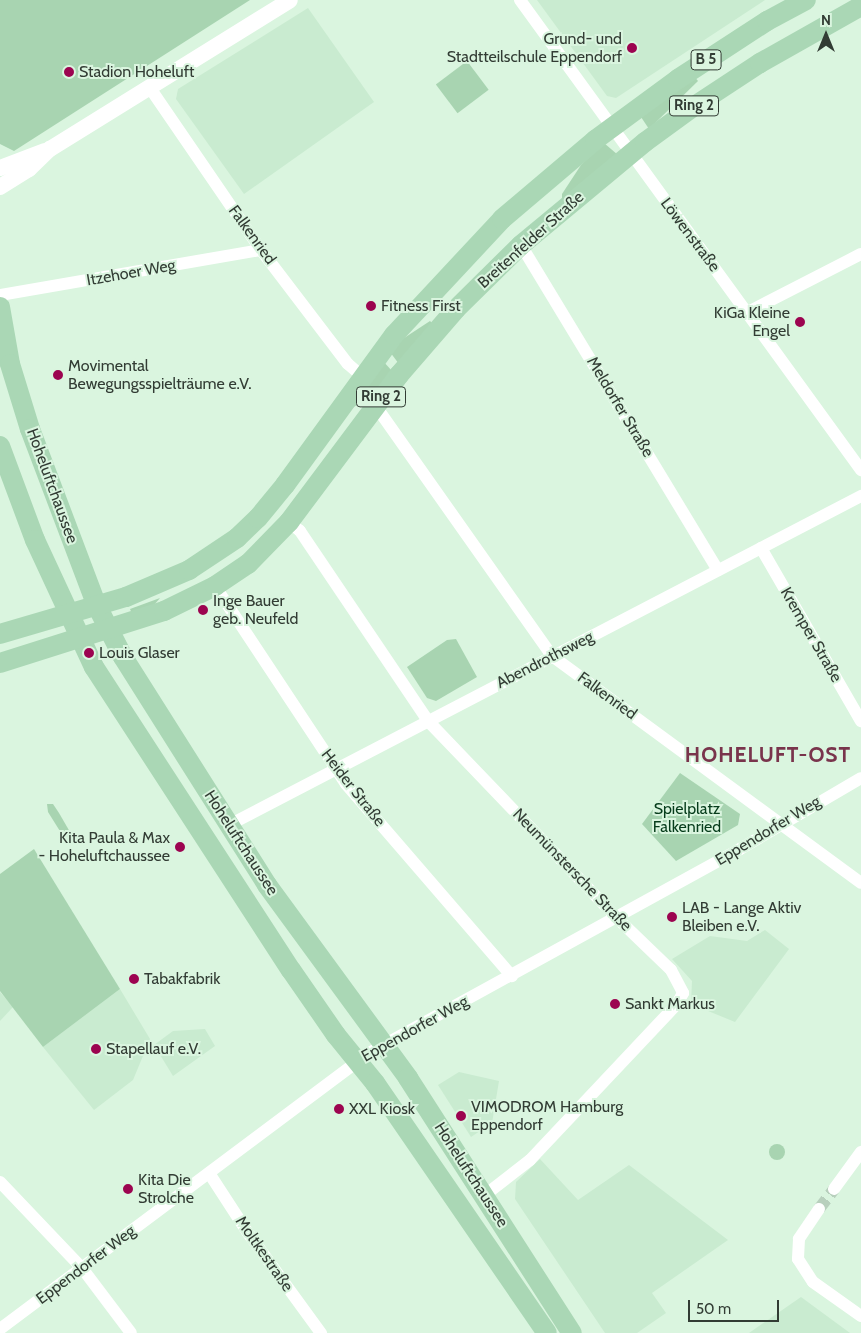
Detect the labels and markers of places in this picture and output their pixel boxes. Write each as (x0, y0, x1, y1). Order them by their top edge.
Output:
place label: Grund- und Stadtteilschule Eppendorf (447, 29, 622, 67)
marker: Grund- und Stadtteilschule Eppendorf (626, 42, 638, 54)
place label: Stadion Hoheluft (79, 62, 194, 82)
marker: Stadion Hoheluft (63, 66, 75, 78)
place label: Fitness First (381, 296, 461, 316)
marker: Fitness First (365, 300, 377, 312)
place label: KiGa Kleine Engel (714, 303, 790, 341)
marker: KiGa Kleine Engel (794, 316, 806, 328)
place label: Movimental Bewegungsspielträume e.V. (68, 356, 252, 394)
marker: Movimental Bewegungsspielträume e.V. (52, 369, 64, 381)
place label: Inge Bauer geb. Neufeld (213, 591, 298, 629)
marker: Inge Bauer geb. Neufeld (197, 604, 209, 616)
place label: Louis Glaser (99, 643, 180, 663)
marker: Louis Glaser (83, 647, 95, 659)
place label: Kita Paula & Max - Hoheluftchaussee (38, 828, 170, 866)
marker: Kita Paula & Max - Hoheluftchaussee (174, 841, 186, 853)
place label: LAB - Lange Aktiv Bleiben e.V. (682, 898, 801, 936)
marker: LAB - Lange Aktiv Bleiben e.V. (666, 911, 678, 923)
place label: Tabakfabrik (144, 969, 220, 989)
marker: Tabakfabrik (128, 973, 140, 985)
place label: Sankt Markus (625, 994, 715, 1014)
marker: Sankt Markus (609, 998, 621, 1010)
place label: Stapellauf e.V. (106, 1039, 201, 1059)
marker: Stapellauf e.V. (90, 1043, 102, 1055)
place label: VIMODROM Hamburg Eppendorf (471, 1097, 623, 1135)
place label: XXL Kiosk (349, 1099, 415, 1119)
marker: XXL Kiosk (333, 1103, 345, 1115)
marker: VIMODROM Hamburg Eppendorf (455, 1110, 467, 1122)
place label: Kita Die Strolche (138, 1170, 194, 1208)
marker: Kita Die Strolche (122, 1183, 134, 1195)

